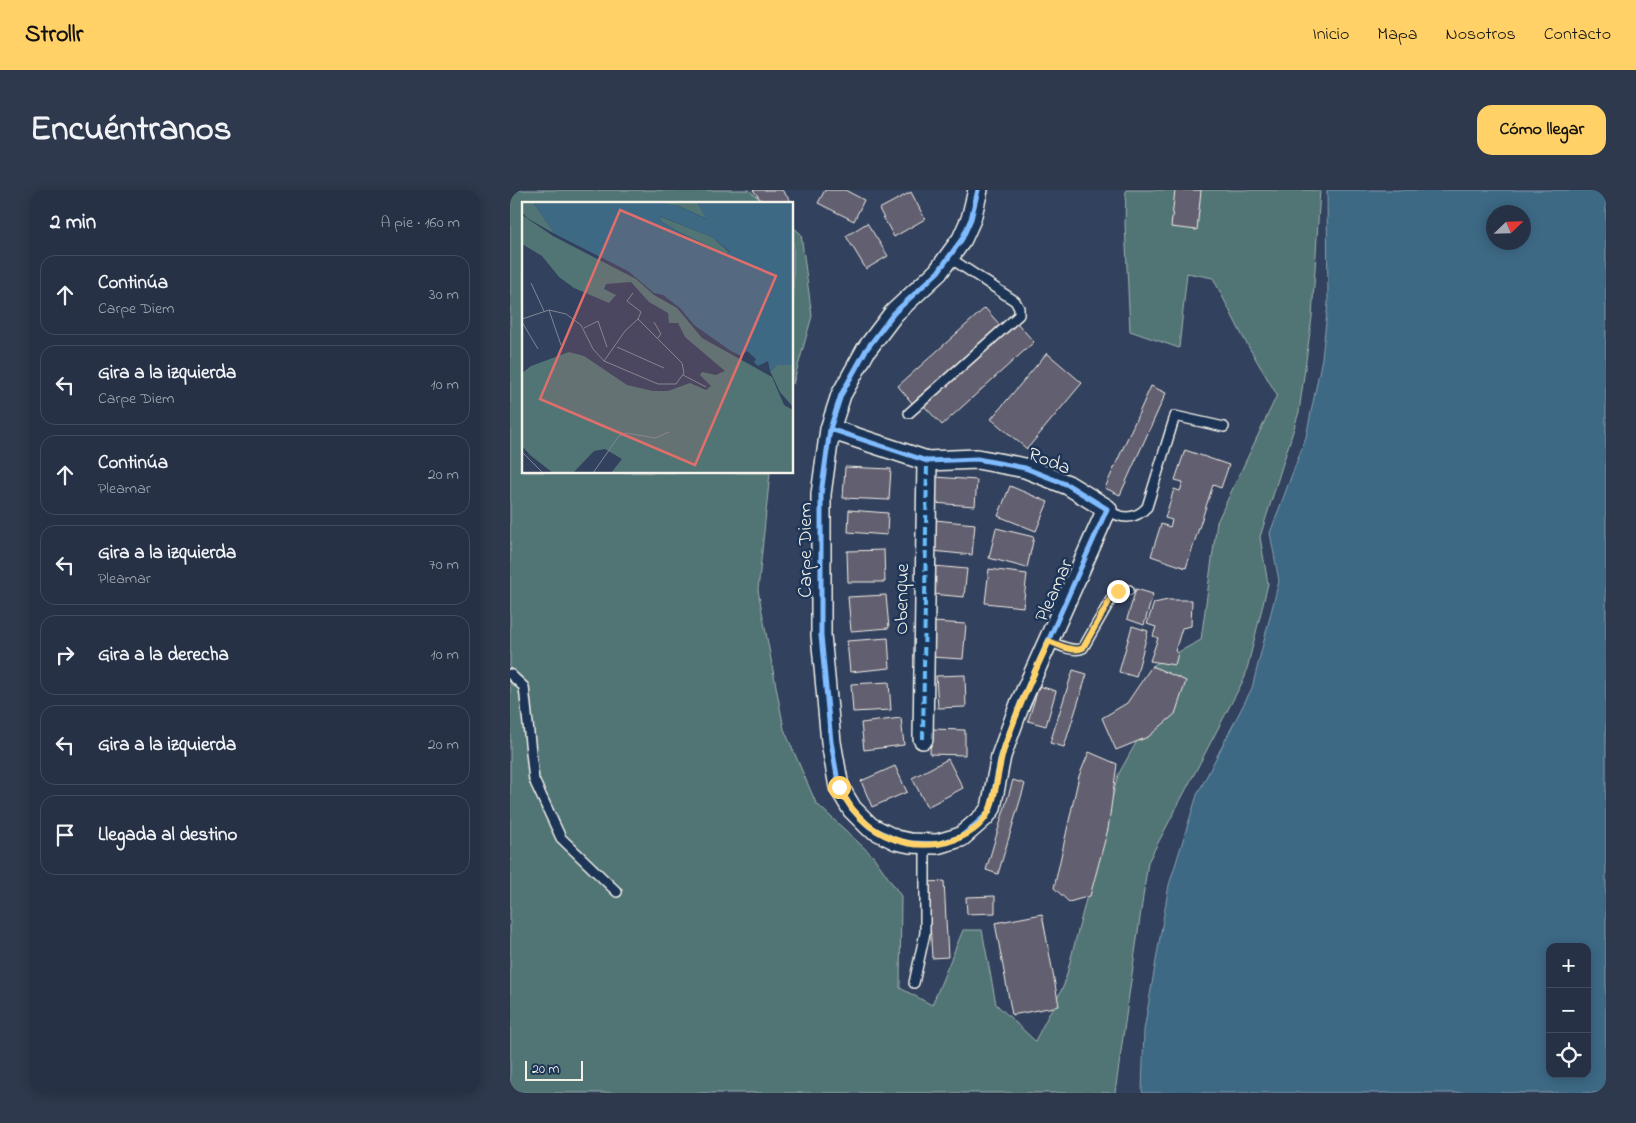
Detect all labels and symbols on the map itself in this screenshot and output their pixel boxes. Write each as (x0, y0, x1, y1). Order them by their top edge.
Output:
inset map (522, 202, 794, 474)
north arrow (1486, 205, 1531, 250)
street label: Roda (1023, 441, 1075, 483)
street label: Carpe Diem (792, 502, 821, 598)
street label: Pleamar (1028, 554, 1082, 627)
street label: Obenque (888, 563, 918, 635)
route end (1107, 580, 1130, 603)
route start (828, 776, 851, 799)
scale bar (525, 1058, 582, 1081)

